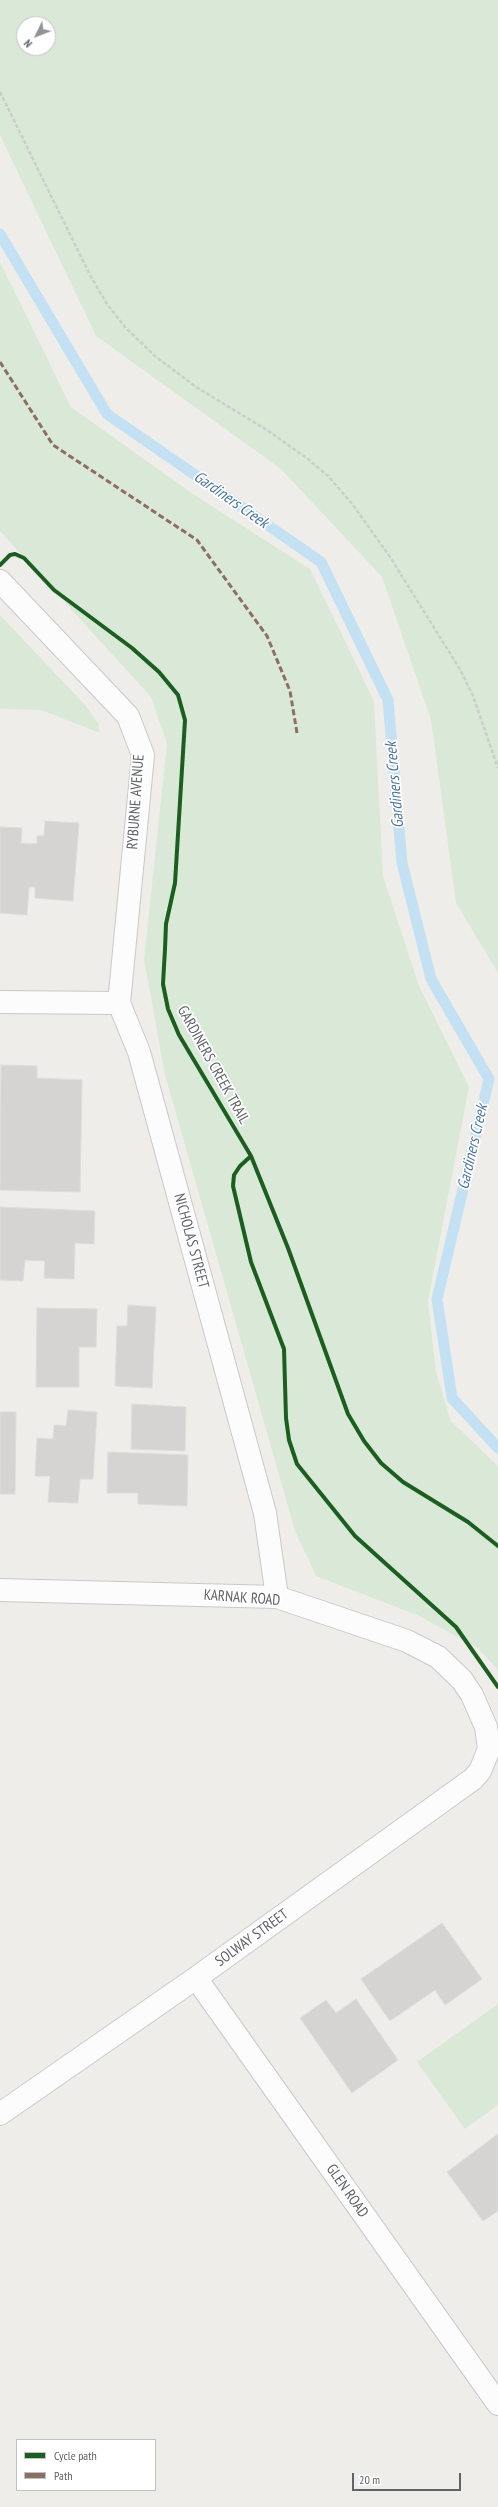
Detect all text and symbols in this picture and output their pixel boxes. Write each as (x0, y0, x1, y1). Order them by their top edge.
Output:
north arrow (16, 16, 56, 56)
text: N (21, 37, 35, 50)
water label: Gardiners Creek (190, 467, 272, 533)
water label: Gardiners Creek (382, 741, 408, 829)
street label: RYBURNE AVENUE (124, 754, 148, 850)
street label: GARDINERS CREEK TRAIL (173, 1003, 253, 1127)
water label: Gardiners Creek (454, 1103, 492, 1191)
street label: NICHOLAS STREET (170, 1192, 212, 1290)
street label: KARNAK ROAD (203, 1586, 281, 1610)
street label: SOLWAY STREET (212, 1906, 292, 1970)
street label: GLEN ROAD (322, 2161, 372, 2221)
legend (16, 2439, 156, 2491)
text: Cycle path (54, 2448, 97, 2463)
scale bar (354, 2465, 463, 2491)
text: Path (54, 2468, 72, 2483)
text: 20 m (359, 2472, 380, 2487)

